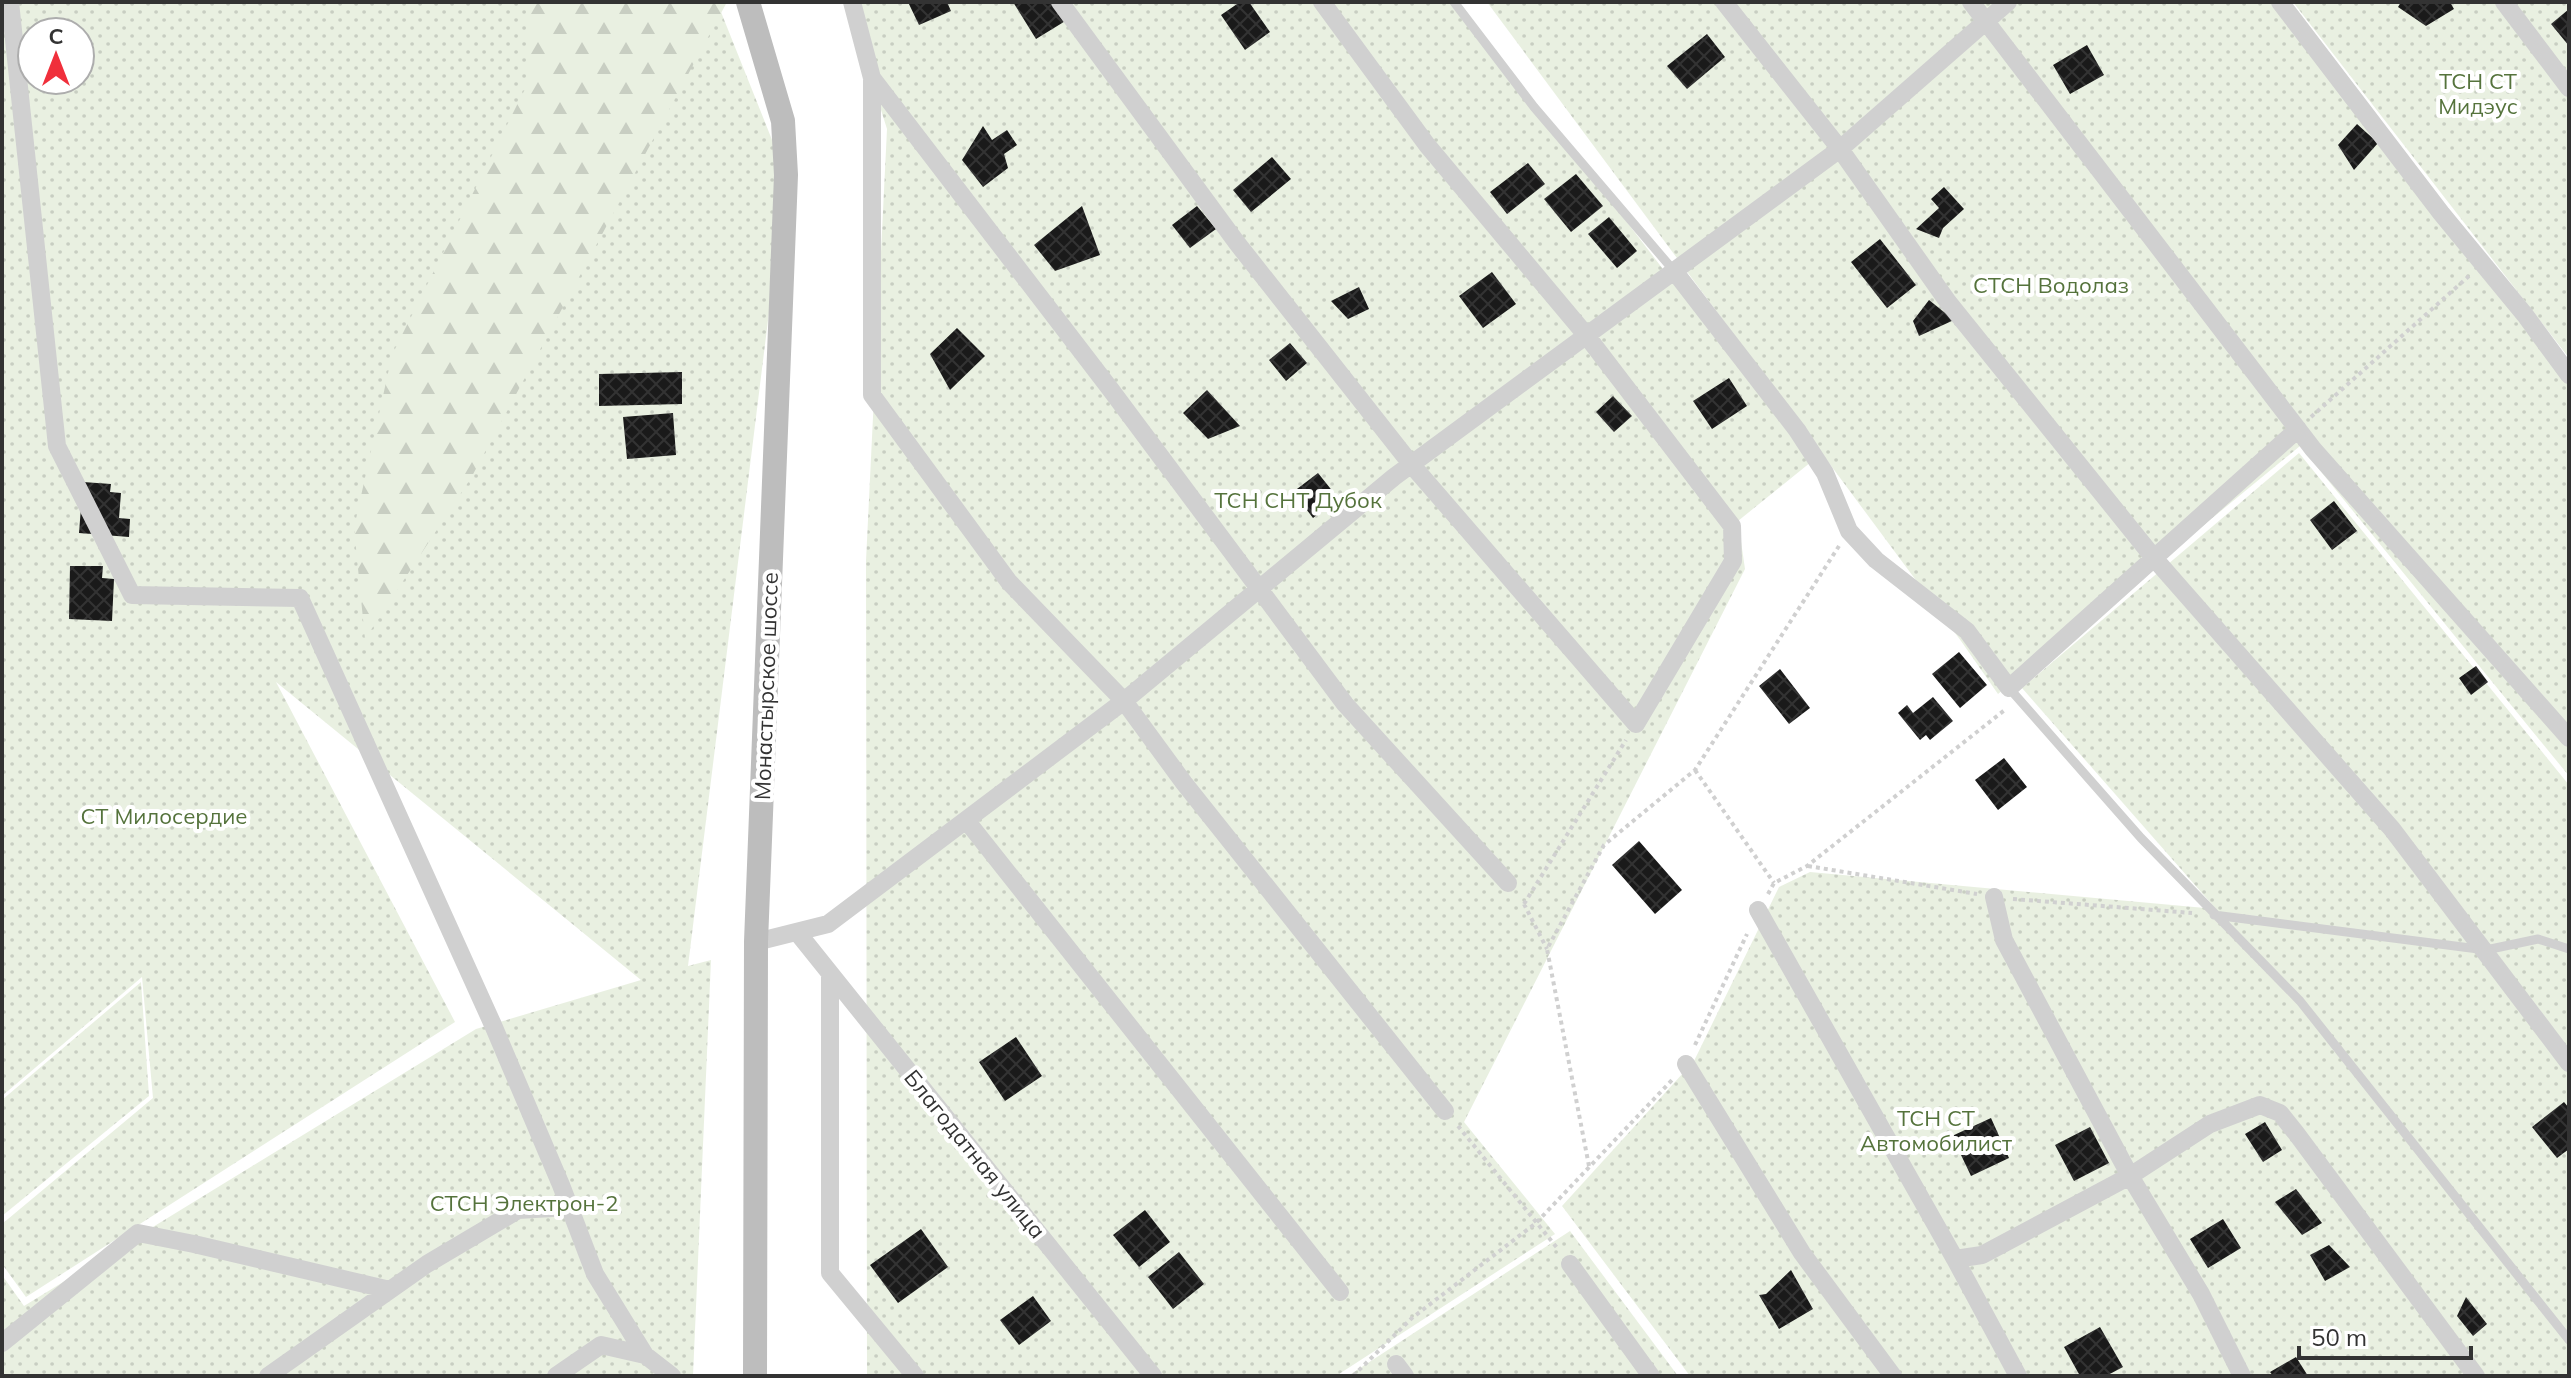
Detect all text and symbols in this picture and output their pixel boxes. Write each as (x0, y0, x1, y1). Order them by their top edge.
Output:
north arrow (16, 16, 96, 96)
text: С (48, 22, 64, 50)
park label: ТСН СТ Мидэус (2438, 67, 2518, 120)
park label: СТСН Водолаз (1973, 271, 2129, 299)
park label: ТСН СНТ Дубок (1214, 486, 1382, 514)
street label: Монастырское шоссе (748, 572, 784, 800)
park label: СТ Милосердие (81, 802, 247, 830)
street label: Благодатная улица (898, 1064, 1052, 1244)
park label: ТСН СТ Автомобилист (1860, 1104, 2012, 1157)
park label: СТСН Электрон-2 (430, 1189, 618, 1217)
scale bar (2299, 1310, 2471, 1360)
text: 50 m (2311, 1322, 2367, 1352)

